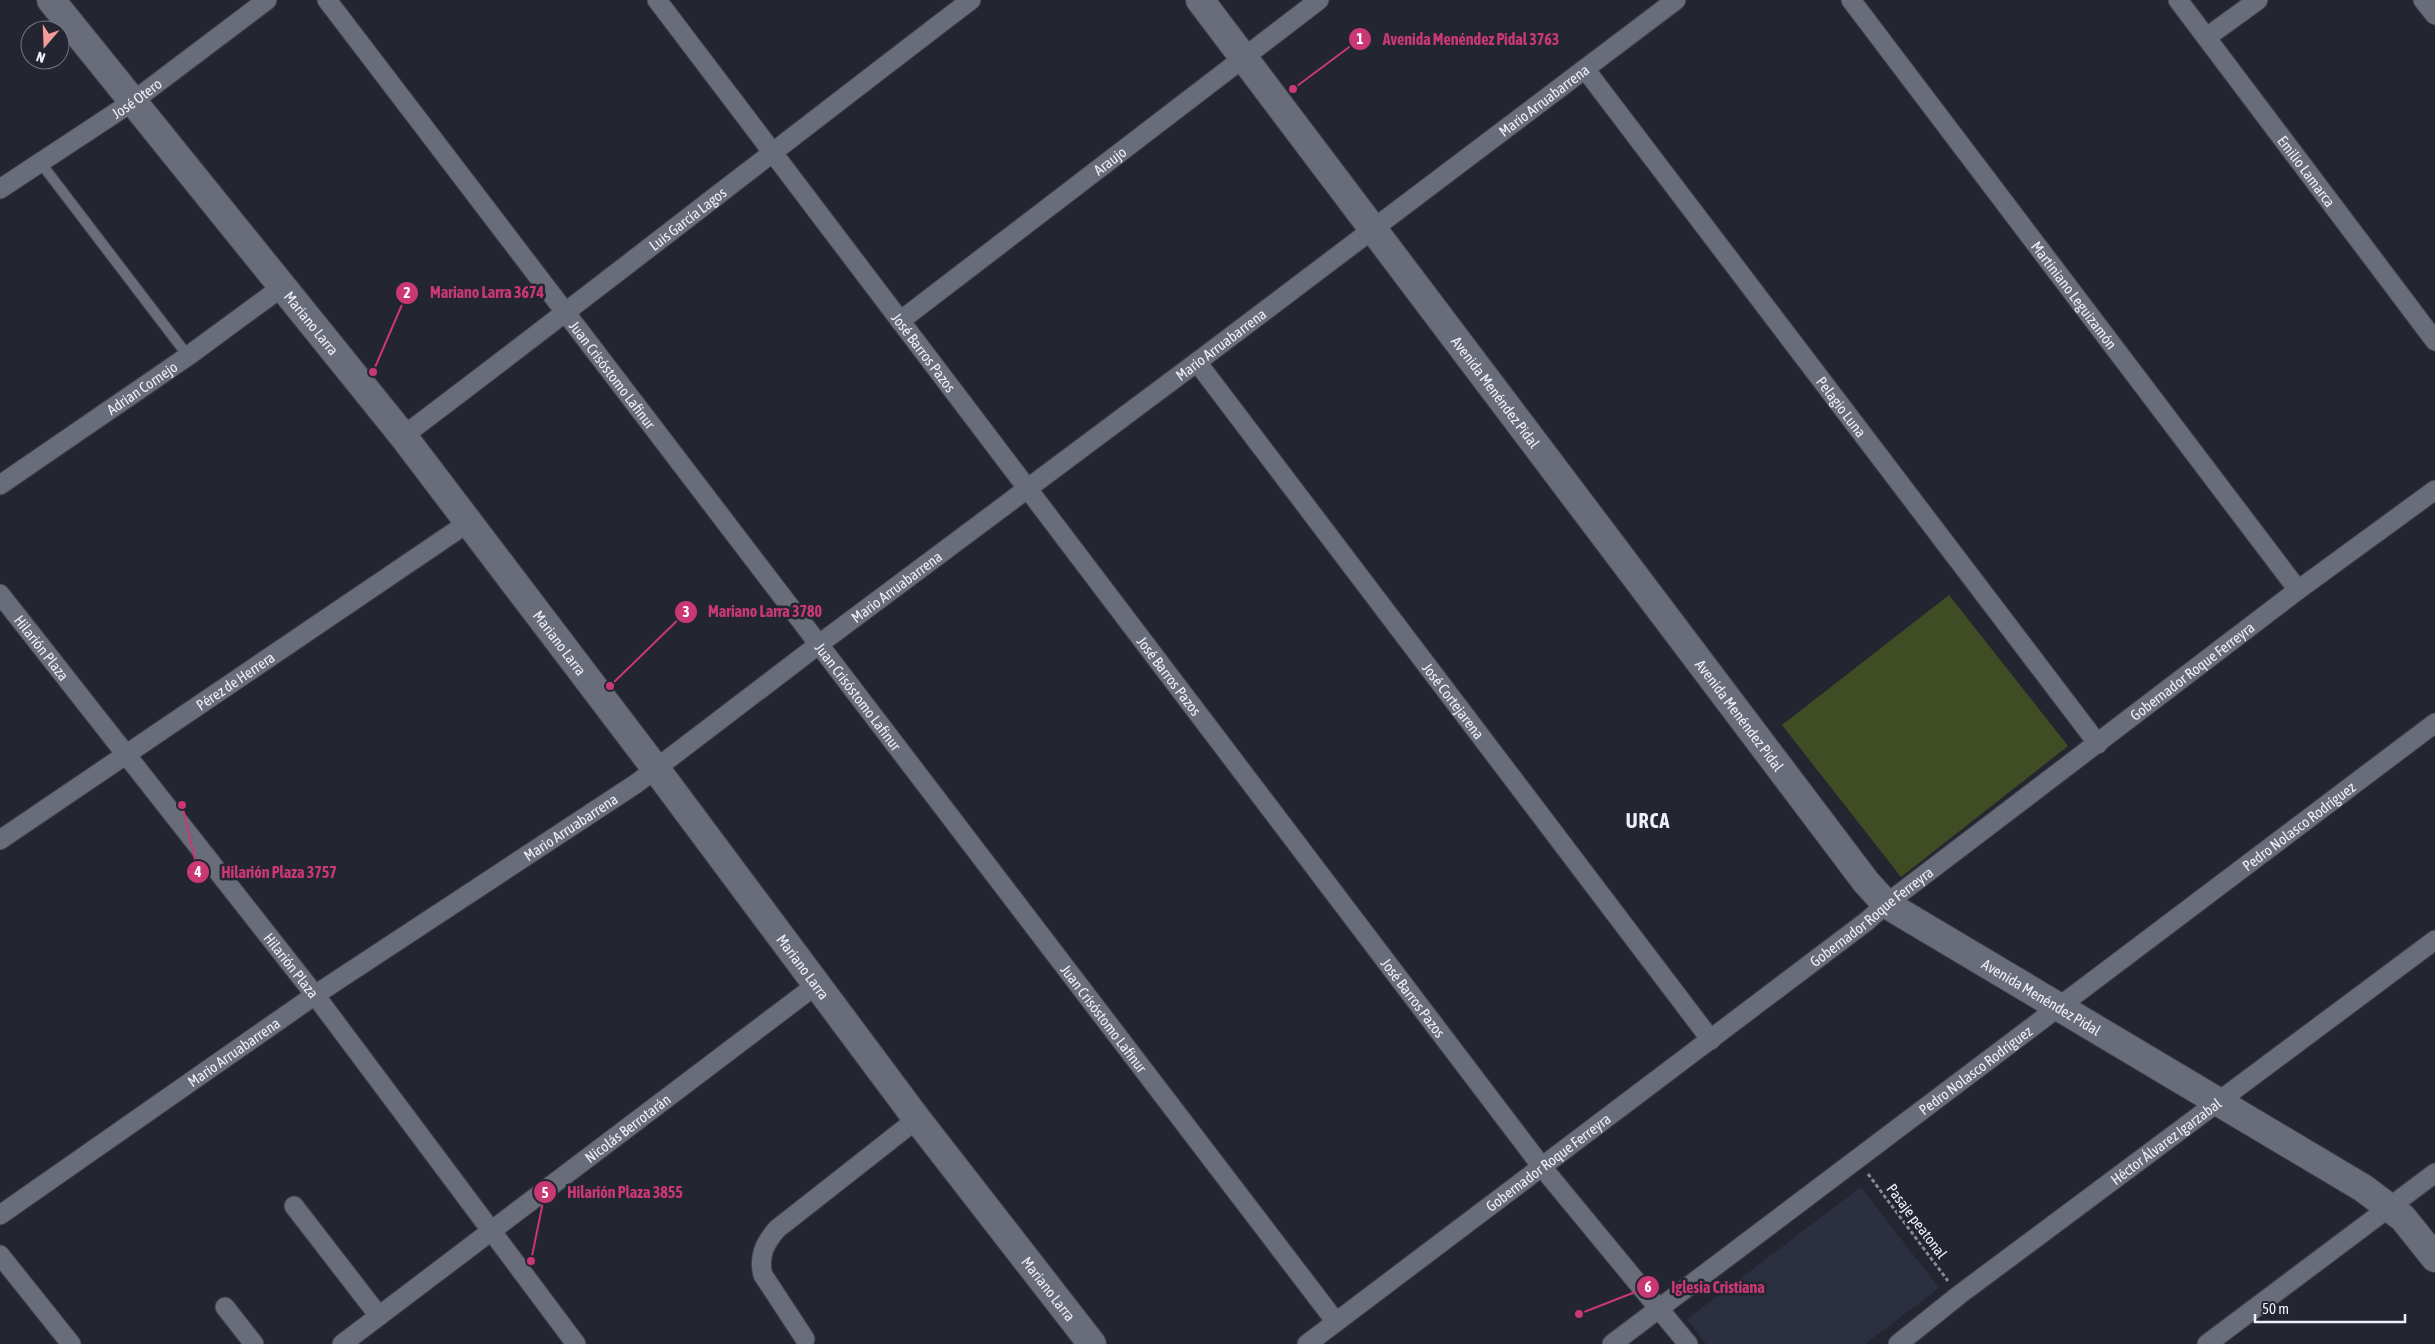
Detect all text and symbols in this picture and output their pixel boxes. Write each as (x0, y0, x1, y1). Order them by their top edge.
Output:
north arrow (20, 20, 70, 70)
callout: Avenida Menéndez Pidal 3763 (1347, 24, 1569, 55)
text: 1 (1356, 30, 1364, 47)
text: Avenida Menéndez Pidal 3763 (1382, 30, 1559, 48)
text: N (34, 48, 47, 66)
street label: Mario Arruabarrena (1495, 60, 1592, 139)
street label: José Otero (108, 74, 165, 122)
street label: Emilio Lamarca (2274, 132, 2339, 210)
street label: Araujo (1090, 143, 1129, 178)
street label: Luis García Lagos (645, 183, 729, 253)
street label: Martiniano Leguizamón (2028, 238, 2121, 352)
callout: Mariano Larra 3674 (395, 277, 554, 308)
text: Mariano Larra 3674 (430, 283, 544, 301)
text: 2 (403, 284, 411, 301)
street label: Mariano Larra (281, 288, 342, 358)
street label: Mario Arruabarrena (1172, 305, 1269, 384)
street label: José Barros Pazos (889, 309, 960, 395)
street label: Juan Crisóstomo Lafinur (566, 317, 660, 432)
street label: Avenida Menéndez Pidal (1448, 333, 1543, 451)
street label: Adrian Cornejo (103, 358, 180, 418)
street label: Pelagio Luna (1813, 373, 1870, 440)
street label: Mario Arruabarrena (848, 547, 945, 626)
callout: Mariano Larra 3780 (673, 596, 832, 627)
text: Mariano Larra 3780 (708, 602, 822, 620)
text: 3 (682, 603, 690, 620)
street label: Mariano Larra (530, 607, 590, 678)
street label: Hilarión Plaza (11, 611, 73, 683)
street label: Gobernador Roque Ferreyra (2127, 618, 2257, 724)
street label: José Barros Pazos (1134, 633, 1205, 719)
street label: Juan Crisóstomo Lafinur (812, 639, 905, 754)
street label: Pérez de Herrera (193, 648, 278, 713)
street label: Avenida Menéndez Pidal (1692, 656, 1788, 774)
street label: José Cortejarena (1419, 659, 1488, 742)
street label: Pedro Nolasco Rodríguez (2239, 778, 2359, 874)
street label: Mario Arruabarrena (520, 790, 620, 864)
district label: URCA (1626, 809, 1670, 832)
callout: Hilarión Plaza 3757 (186, 857, 346, 888)
text: 4 (193, 863, 202, 880)
text: Hilarión Plaza 3757 (221, 863, 337, 881)
street label: Gobernador Roque Ferreyra (1806, 863, 1936, 970)
street label: Hilarión Plaza (261, 929, 322, 1001)
street label: Mariano Larra (774, 931, 833, 1002)
street label: José Barros Pazos (1378, 955, 1449, 1041)
street label: Avenida Menéndez Pidal (1979, 955, 2104, 1039)
street label: Juan Crisóstomo Lafinur (1058, 961, 1151, 1076)
street label: Mario Arruabarrena (184, 1014, 283, 1090)
street label: Pedro Nolasco Rodríguez (1915, 1022, 2035, 1118)
street label: Nicolás Berrotarán (581, 1090, 674, 1166)
street label: Héctor Álvarez Igarzabal (2107, 1094, 2224, 1188)
street label: Gobernador Roque Ferreyra (1482, 1109, 1614, 1214)
callout: Hilarión Plaza 3855 (532, 1177, 693, 1208)
street label: Pasaje peatonal (1883, 1180, 1951, 1262)
text: Hilarión Plaza 3855 (567, 1183, 683, 1201)
text: 5 (541, 1184, 549, 1201)
street label: Mariano Larra (1019, 1253, 1079, 1324)
callout: Iglesia Cristiana (1636, 1272, 1774, 1303)
text: 6 (1644, 1278, 1652, 1295)
text: Iglesia Cristiana (1671, 1278, 1765, 1296)
scale bar (2255, 1292, 2405, 1324)
text: 50 m (2262, 1300, 2289, 1317)

